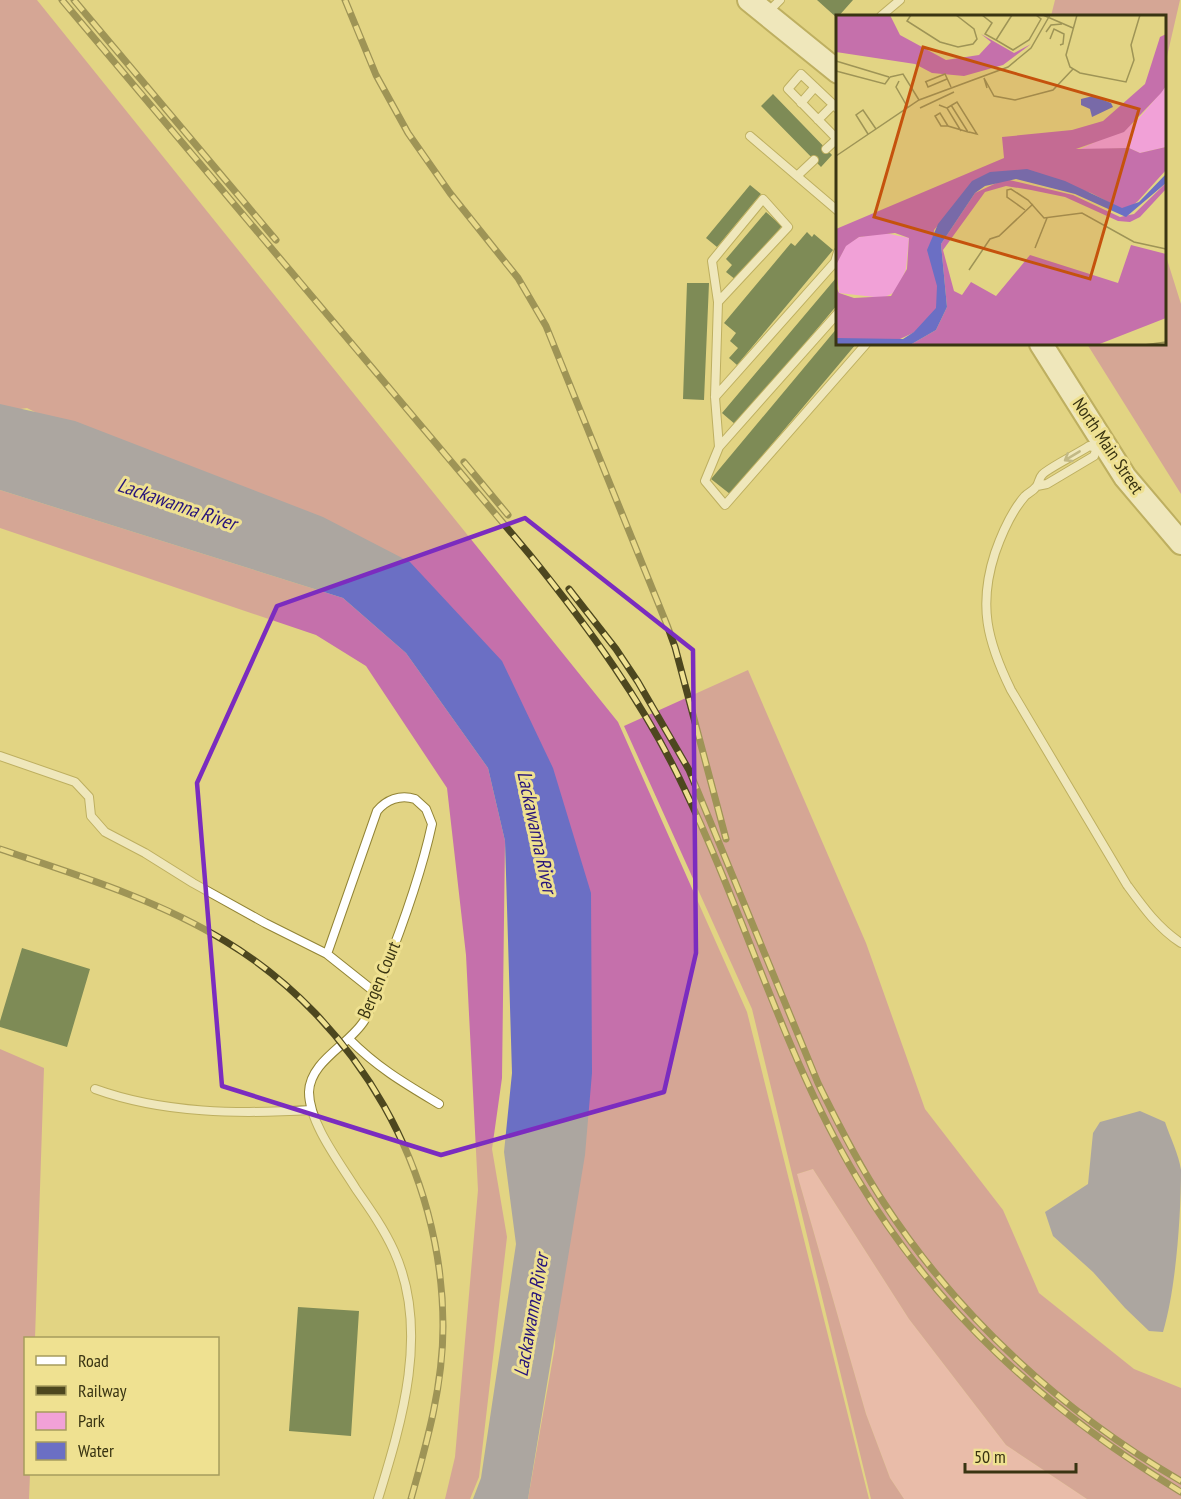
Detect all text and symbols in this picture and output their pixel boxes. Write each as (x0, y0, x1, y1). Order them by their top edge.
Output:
inset map (836, 15, 1166, 345)
street label: North Main Street (1068, 393, 1149, 498)
one-way arrow (1064, 451, 1081, 463)
water label: Lackawanna River (114, 472, 242, 537)
water label: Lackawanna River (511, 769, 563, 898)
street label: Bergen Court (352, 938, 405, 1022)
water label: Lackawanna River (507, 1249, 555, 1378)
legend (24, 1337, 219, 1475)
text: Road (78, 1349, 109, 1372)
text: Railway (78, 1379, 127, 1402)
text: Park (78, 1409, 105, 1432)
scale bar (965, 1436, 1076, 1474)
text: Water (78, 1439, 114, 1462)
text: 50 m (974, 1445, 1006, 1468)

